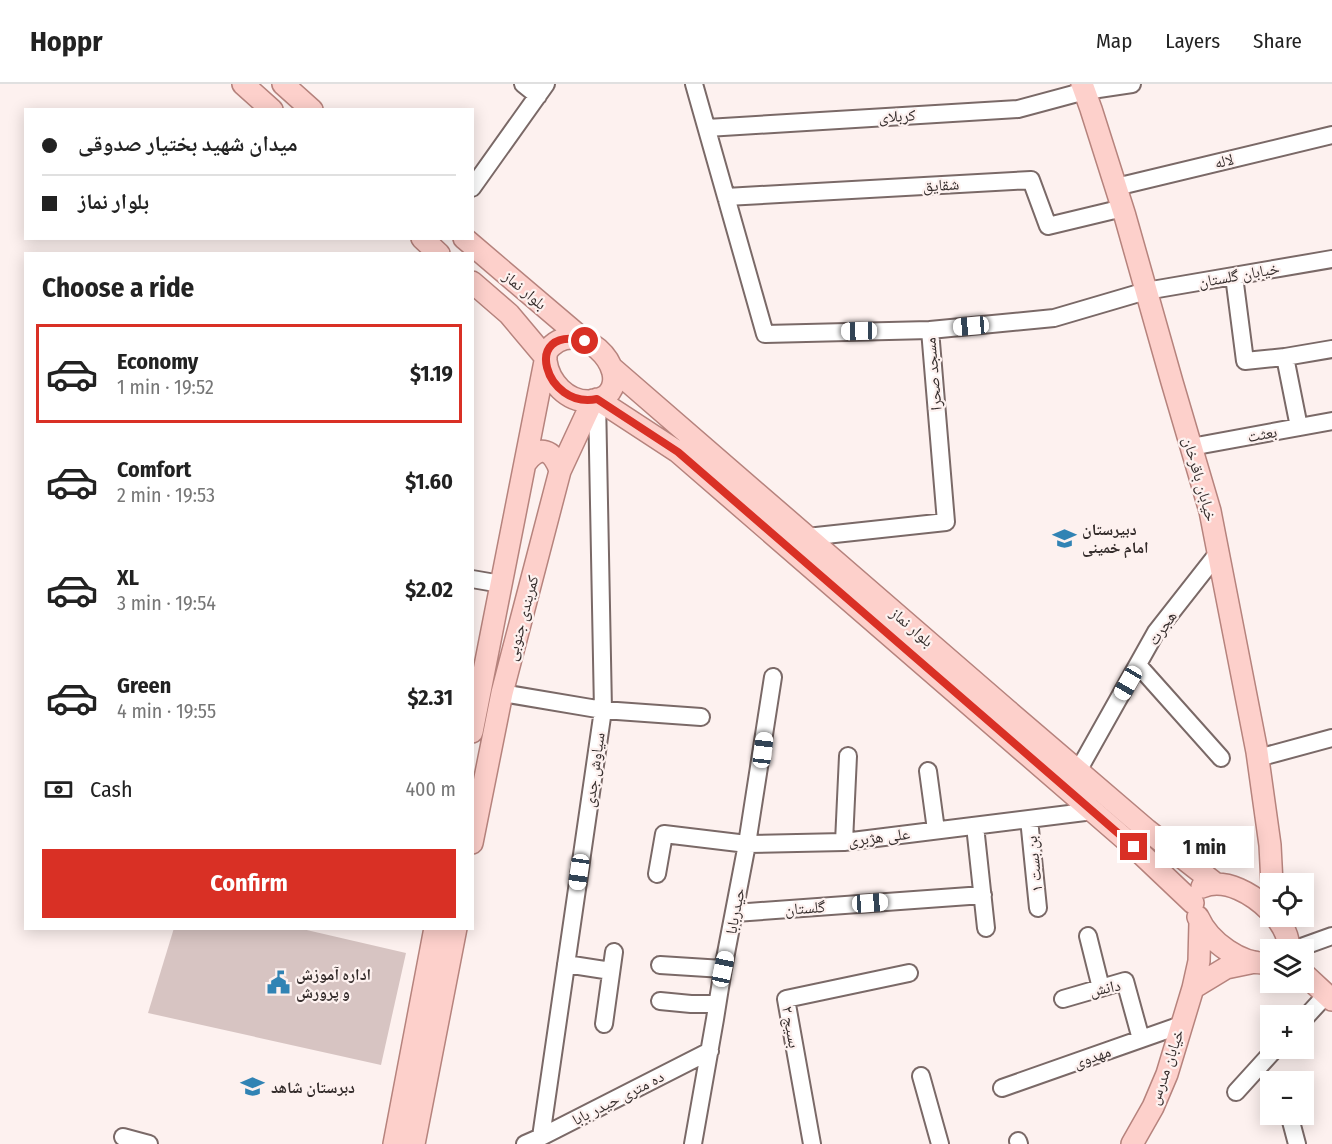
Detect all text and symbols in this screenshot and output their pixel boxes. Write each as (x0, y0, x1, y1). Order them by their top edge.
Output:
text: Hoppr (30, 25, 102, 58)
text: Map (1096, 28, 1132, 54)
text: Layers (1165, 28, 1220, 54)
text: Share (1253, 28, 1302, 54)
street label: کربلای (878, 106, 916, 127)
text: میدان شهید بختیار صدوقی (78, 130, 298, 157)
street label: لاله (1213, 150, 1235, 172)
street label: شقایق (922, 175, 960, 196)
text: بلوار نماز (78, 188, 149, 215)
street label: خیابان گلستان (1197, 259, 1281, 292)
street label: بلوار نماز (499, 266, 551, 314)
text: Choose a ride (42, 272, 194, 304)
car (952, 315, 990, 337)
car (841, 322, 877, 340)
route start (571, 327, 598, 354)
street label: مسجد صحرا (920, 337, 946, 411)
icon: car (45, 347, 99, 401)
text: Economy (117, 348, 198, 375)
text: $1.19 (410, 360, 453, 387)
text: 1 min · 19:52 (117, 375, 214, 399)
street label: بعثت (1246, 422, 1278, 446)
street label: خیابان باقرخان (1178, 435, 1221, 524)
icon: car (45, 455, 99, 509)
text: Comfort (117, 456, 191, 483)
text: $1.60 (405, 468, 453, 495)
text: 2 min · 19:53 (117, 483, 215, 507)
place label: دبیرستان امام خمینی (1082, 520, 1149, 559)
school or university icon: دبیرستان امام خمینی (1051, 525, 1077, 551)
icon: car (45, 563, 99, 617)
text: XL (117, 564, 139, 591)
street label: کمربندی جنوبی (501, 573, 544, 663)
text: $2.02 (405, 576, 453, 603)
text: 3 min · 19:54 (117, 591, 216, 615)
street label: بلوار نماز (886, 603, 937, 651)
street label: هجرت (1143, 607, 1181, 649)
car (1111, 663, 1145, 703)
icon: car (45, 671, 99, 725)
text: Green (117, 672, 171, 699)
text: $2.31 (407, 684, 453, 711)
text: 4 min · 19:55 (117, 699, 216, 723)
street label: سیاوش جدی (579, 731, 610, 809)
car (752, 731, 774, 769)
icon: cash (42, 773, 75, 806)
text: Cash (90, 776, 133, 803)
text: 400 m (405, 777, 456, 801)
street label: علی هژبری (847, 824, 911, 851)
callout: 1 min (1155, 826, 1254, 868)
route end (1120, 833, 1147, 860)
street label: بن بست ۱ (1022, 835, 1047, 893)
text: 1 min (1183, 835, 1226, 859)
button: Confirm (42, 849, 456, 918)
car (568, 853, 590, 891)
map controls (1260, 873, 1314, 1125)
button: locate (1260, 873, 1314, 927)
street label: حیدربابا (721, 886, 749, 936)
car (851, 893, 889, 913)
street label: گلستان (784, 897, 826, 920)
button: layers (1260, 939, 1314, 993)
car (710, 950, 736, 988)
place label: اداره آموزش و پرورش (296, 965, 371, 1002)
public building icon: اداره آموزش و پرورش (265, 970, 291, 996)
street label: دانش (1088, 975, 1122, 1002)
street label: بسیج ۲ (777, 1004, 804, 1050)
button: + (1260, 1005, 1314, 1059)
street label: خیابان مدرس (1144, 1027, 1189, 1108)
street label: مهدوی (1071, 1042, 1114, 1073)
street label: ده متری حیدر بابا (569, 1067, 668, 1130)
button: − (1260, 1071, 1314, 1125)
school or university icon: دبرستان شاهد (240, 1074, 266, 1100)
place label: دبرستان شاهد (271, 1078, 355, 1097)

